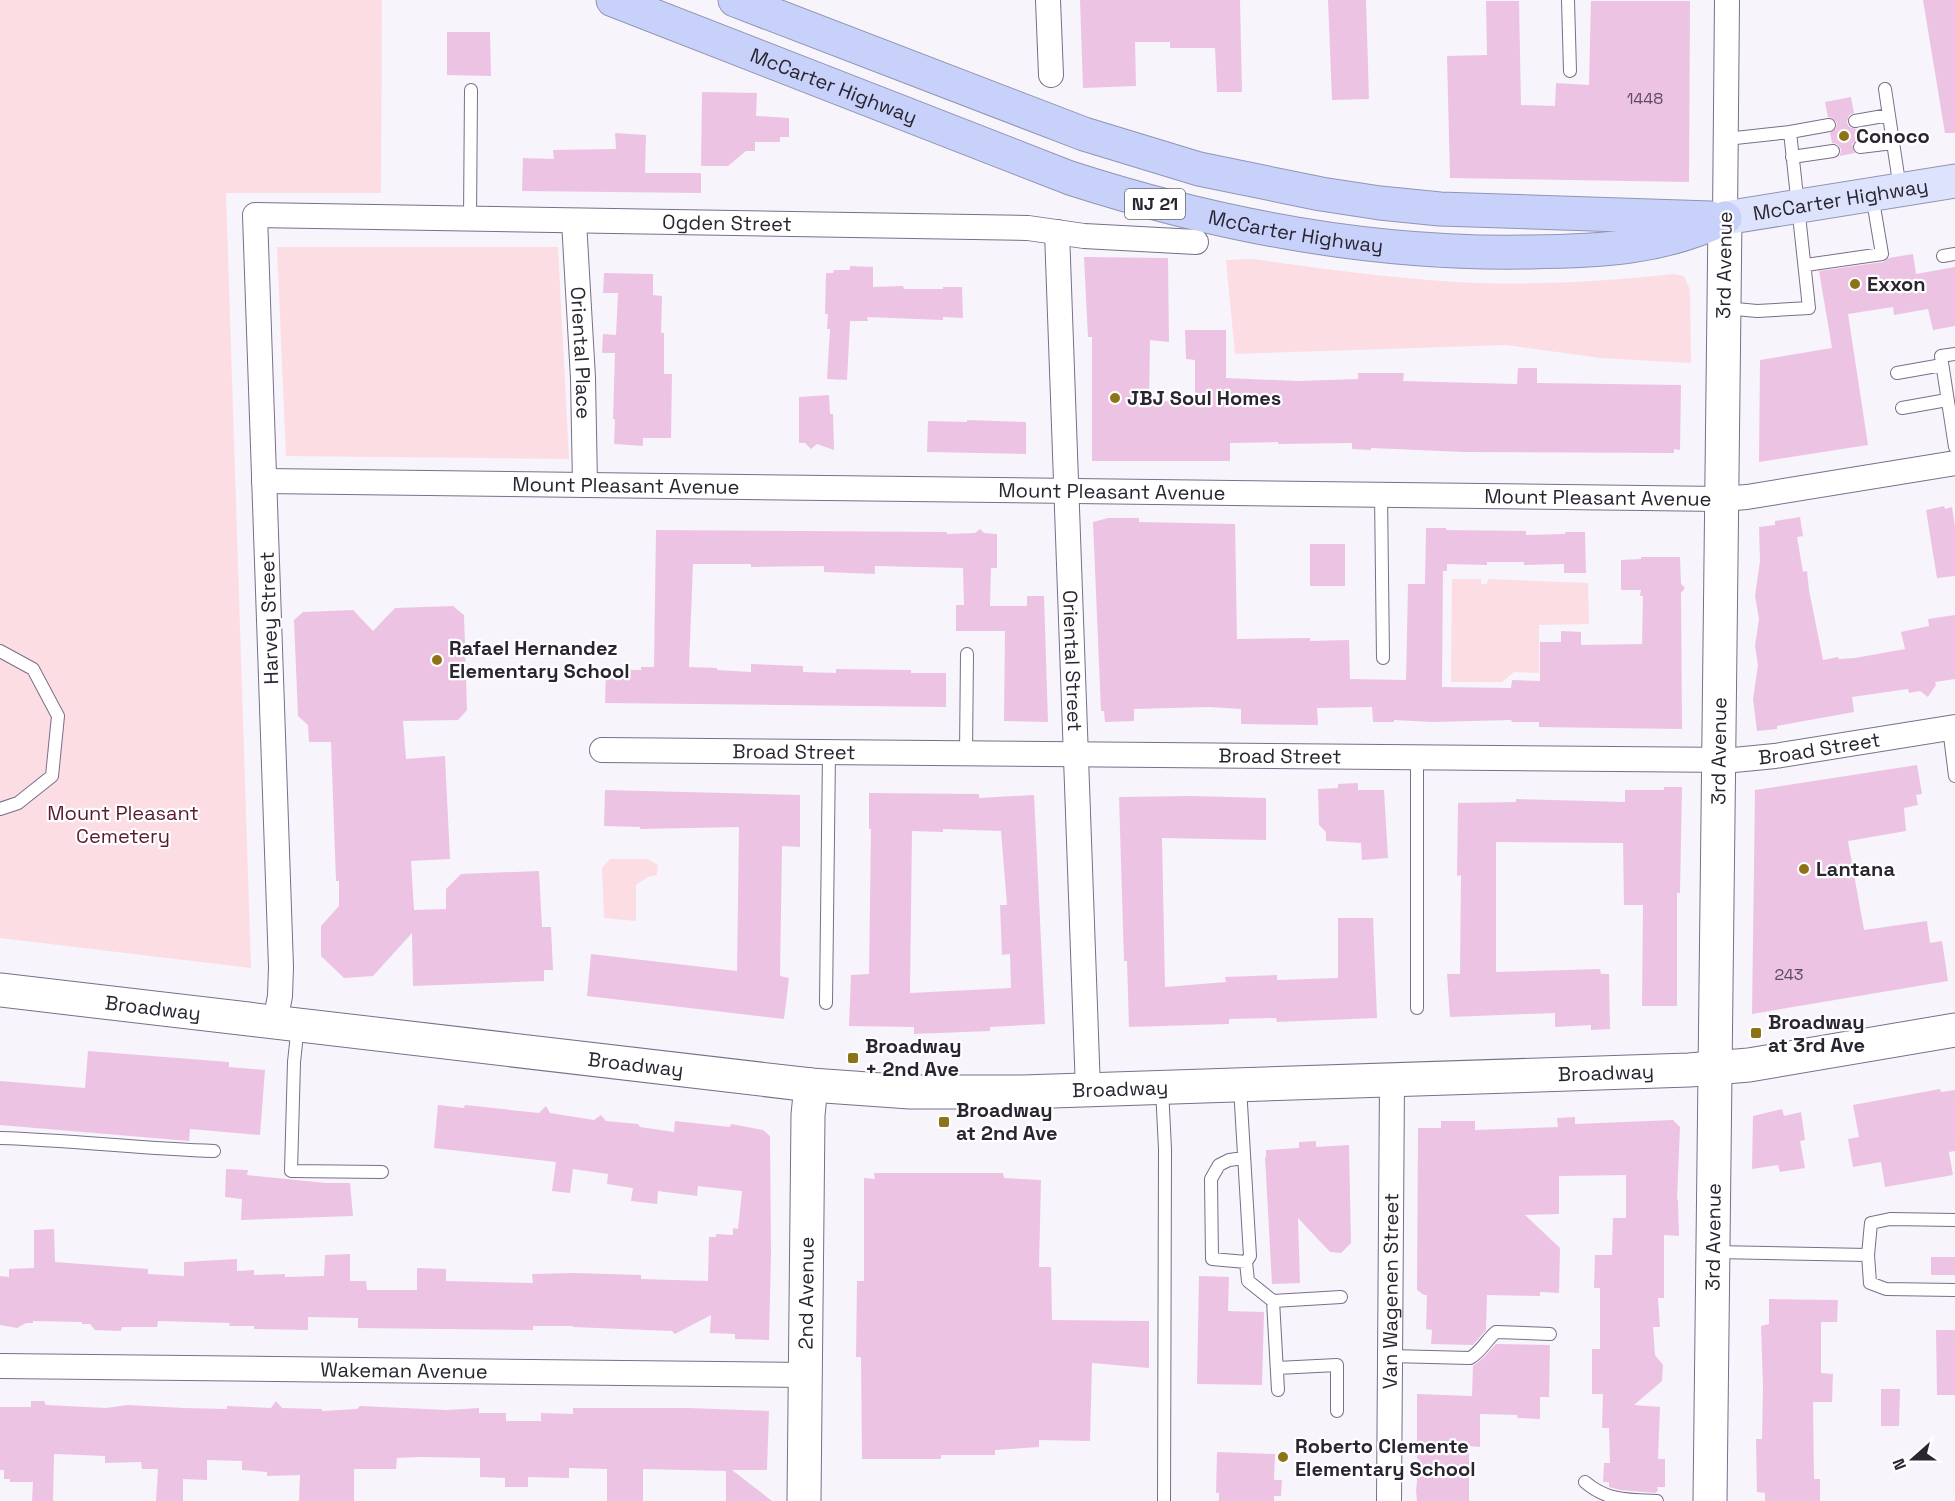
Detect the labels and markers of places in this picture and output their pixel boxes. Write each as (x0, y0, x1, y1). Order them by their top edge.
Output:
place label: Conoco (1856, 123, 1930, 149)
marker: Conoco (1837, 129, 1851, 143)
place label: Exxon (1867, 271, 1926, 297)
marker: Exxon (1848, 277, 1862, 291)
place label: JBJ Soul Homes (1127, 385, 1281, 411)
marker: JBJ Soul Homes (1108, 391, 1122, 405)
place label: Rafael Hernandez Elementary School (449, 635, 630, 684)
marker: Rafael Hernandez Elementary School (430, 653, 444, 667)
place label: Lantana (1816, 856, 1895, 882)
marker: Lantana (1797, 862, 1811, 876)
place label: Broadway at 3rd Ave (1768, 1009, 1865, 1058)
marker: Broadway at 3rd Ave (1749, 1026, 1763, 1040)
place label: Broadway + 2nd Ave (865, 1033, 961, 1082)
marker: Broadway + 2nd Ave (846, 1051, 860, 1065)
place label: Broadway at 2nd Ave (956, 1097, 1058, 1146)
marker: Broadway at 2nd Ave (937, 1115, 951, 1129)
place label: Roberto Clemente Elementary School (1295, 1433, 1476, 1482)
marker: Roberto Clemente Elementary School (1276, 1450, 1290, 1464)

